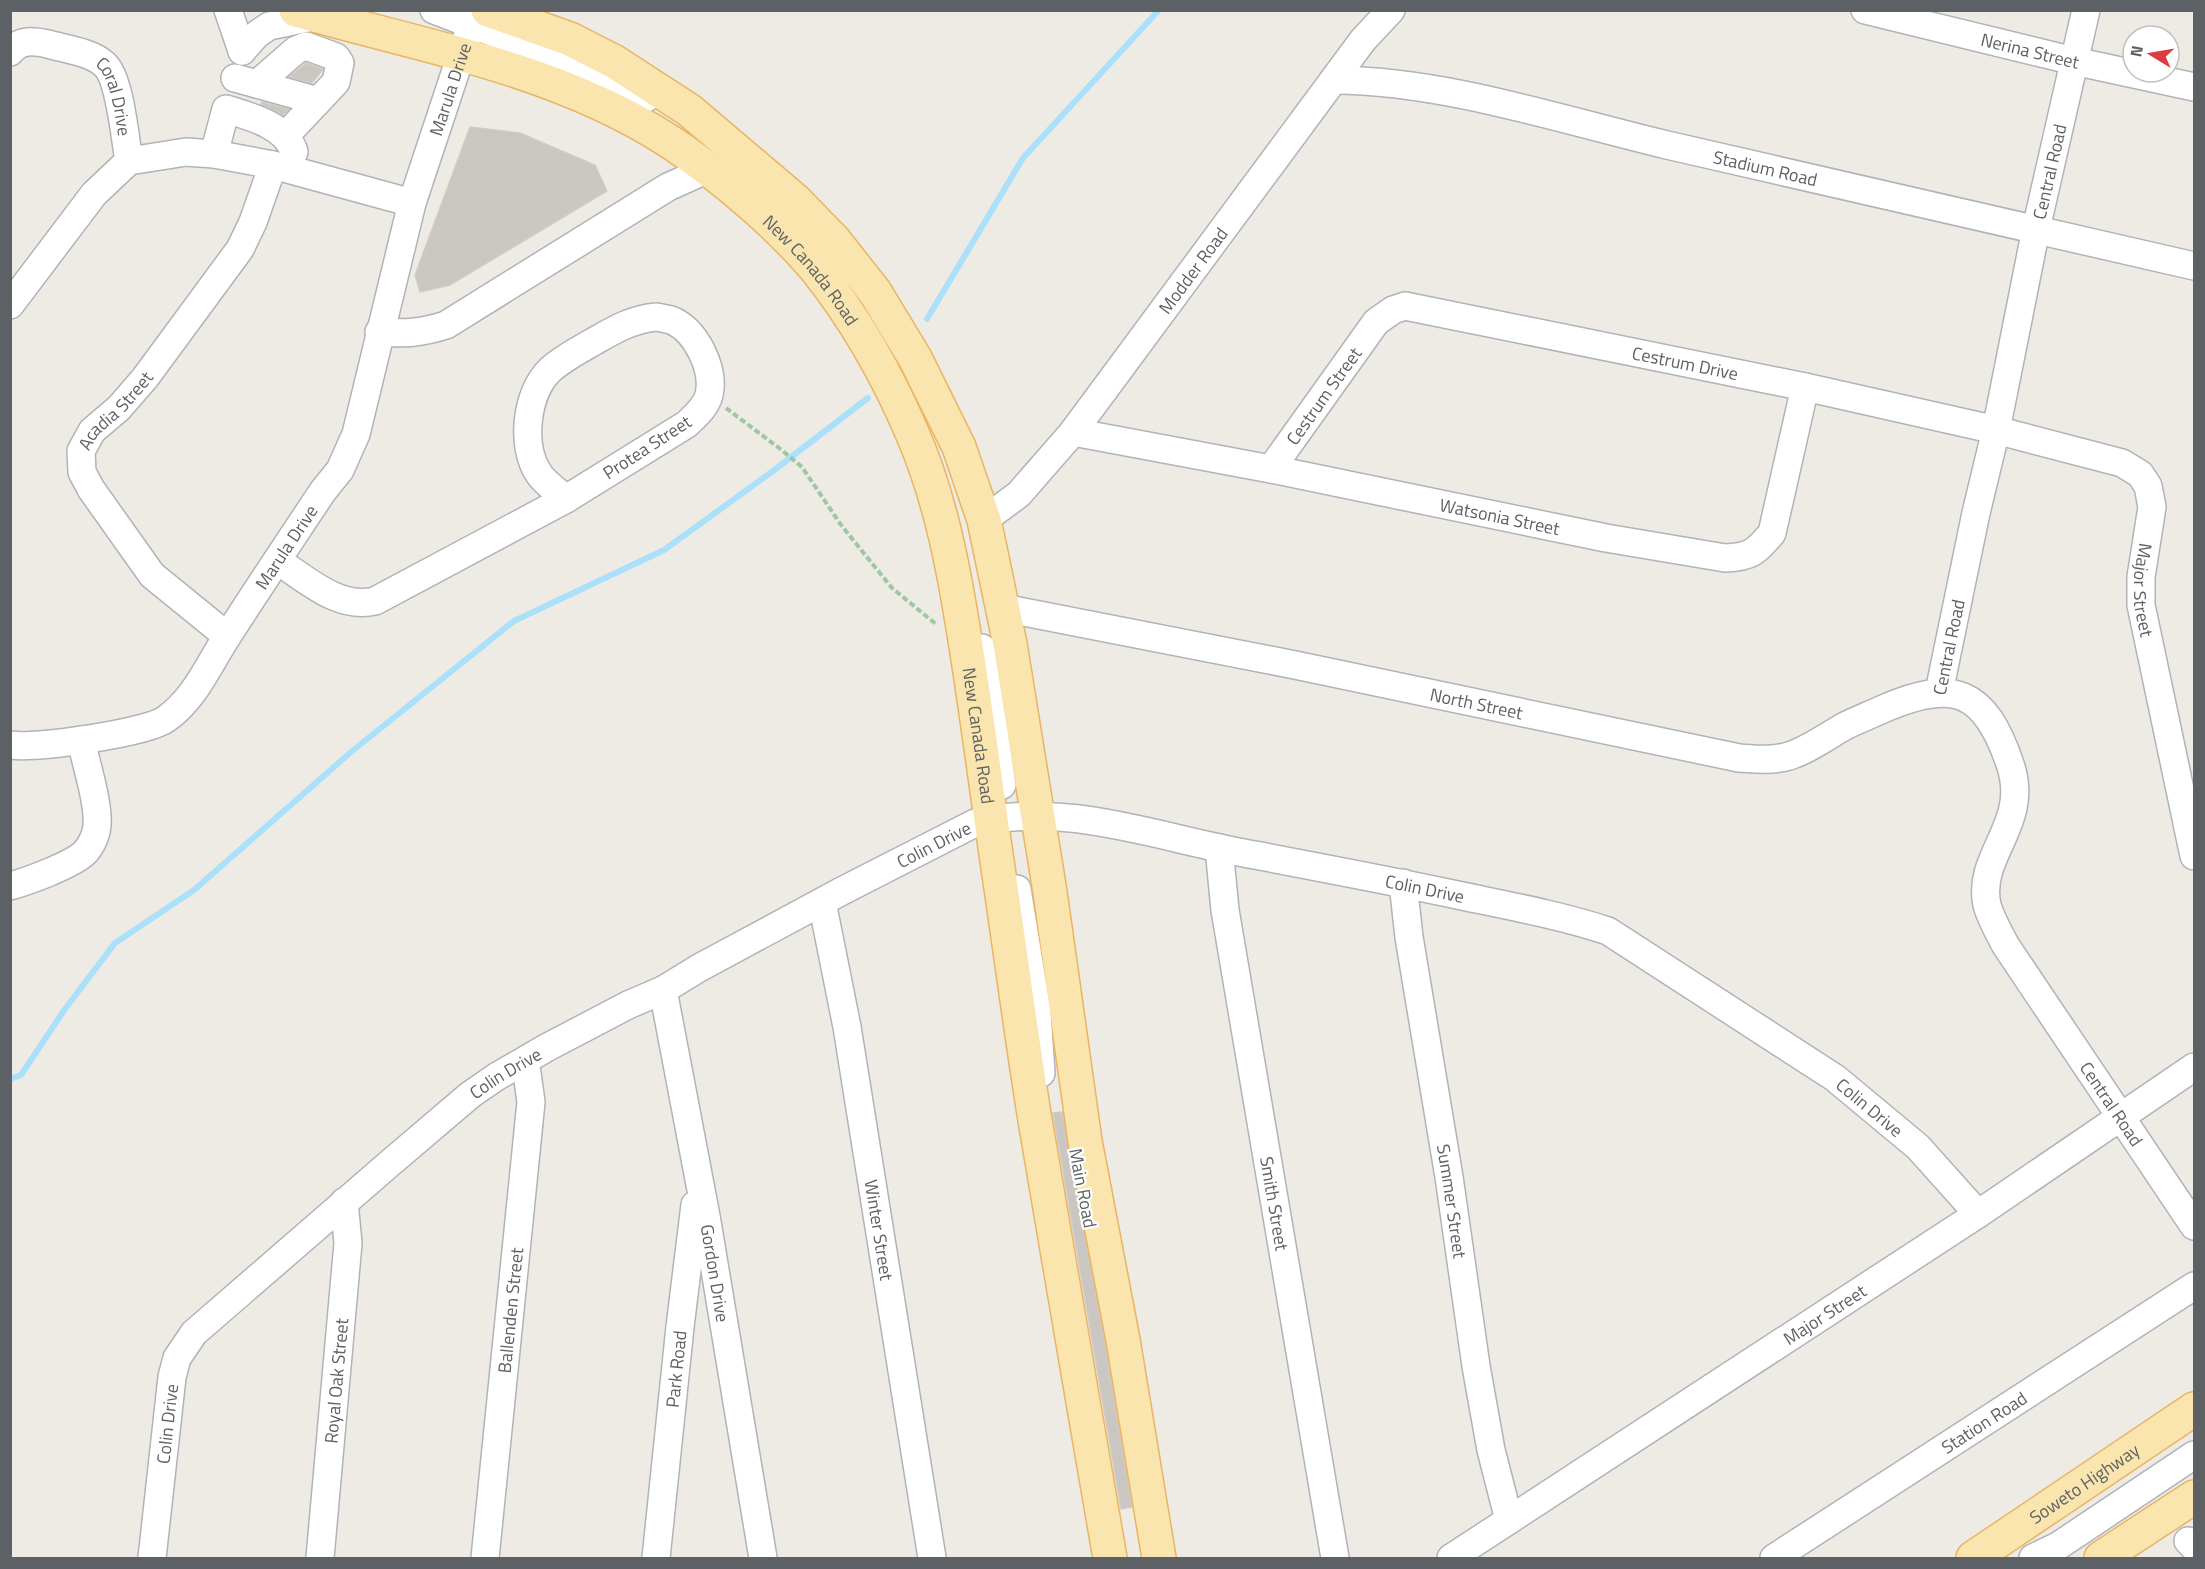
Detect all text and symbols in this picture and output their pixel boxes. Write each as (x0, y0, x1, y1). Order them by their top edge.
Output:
north arrow (2121, 24, 2181, 84)
street label: Nerina Street (1978, 25, 2083, 75)
street label: Marula Drive (422, 39, 478, 139)
text: N (2123, 43, 2149, 59)
street label: Coral Drive (91, 50, 139, 138)
street label: Central Road (2025, 121, 2073, 222)
street label: Stadium Road (1711, 143, 1820, 193)
street label: New Canada Road (757, 208, 866, 331)
street label: Modder Road (1151, 221, 1234, 319)
street label: Cestrum Drive (1630, 339, 1741, 387)
street label: Cestrum Street (1279, 341, 1368, 450)
street label: Acadia Street (71, 365, 160, 455)
street label: Protea Street (597, 408, 697, 486)
street label: Watsonia Street (1437, 491, 1563, 542)
street label: Marula Drive (248, 499, 324, 595)
street label: Major Street (2127, 541, 2161, 640)
street label: Central Road (1925, 597, 1971, 697)
street label: New Canada Road (956, 665, 1002, 806)
street label: North Street (1428, 680, 1526, 726)
street label: Colin Drive (892, 814, 975, 874)
street label: Colin Drive (1383, 867, 1467, 910)
street label: Colin Drive (463, 1040, 546, 1105)
street label: Central Road (2074, 1056, 2150, 1151)
street label: Colin Drive (1830, 1071, 1909, 1143)
street label: Summer Street (1430, 1142, 1474, 1261)
street label: Main Road (1062, 1146, 1104, 1230)
street label: Smith Street (1254, 1154, 1296, 1253)
street label: Winter Street (858, 1178, 901, 1283)
street label: Gordon Drive (694, 1222, 737, 1324)
street label: Ballenden Street (490, 1246, 530, 1374)
street label: Major Street (1778, 1277, 1872, 1351)
street label: Royal Oak Street (317, 1316, 355, 1445)
street label: Park Road (658, 1329, 693, 1409)
street label: Colin Drive (149, 1382, 185, 1465)
street label: Station Road (1936, 1384, 2032, 1460)
street label: Soweto Highway (2024, 1436, 2145, 1530)

